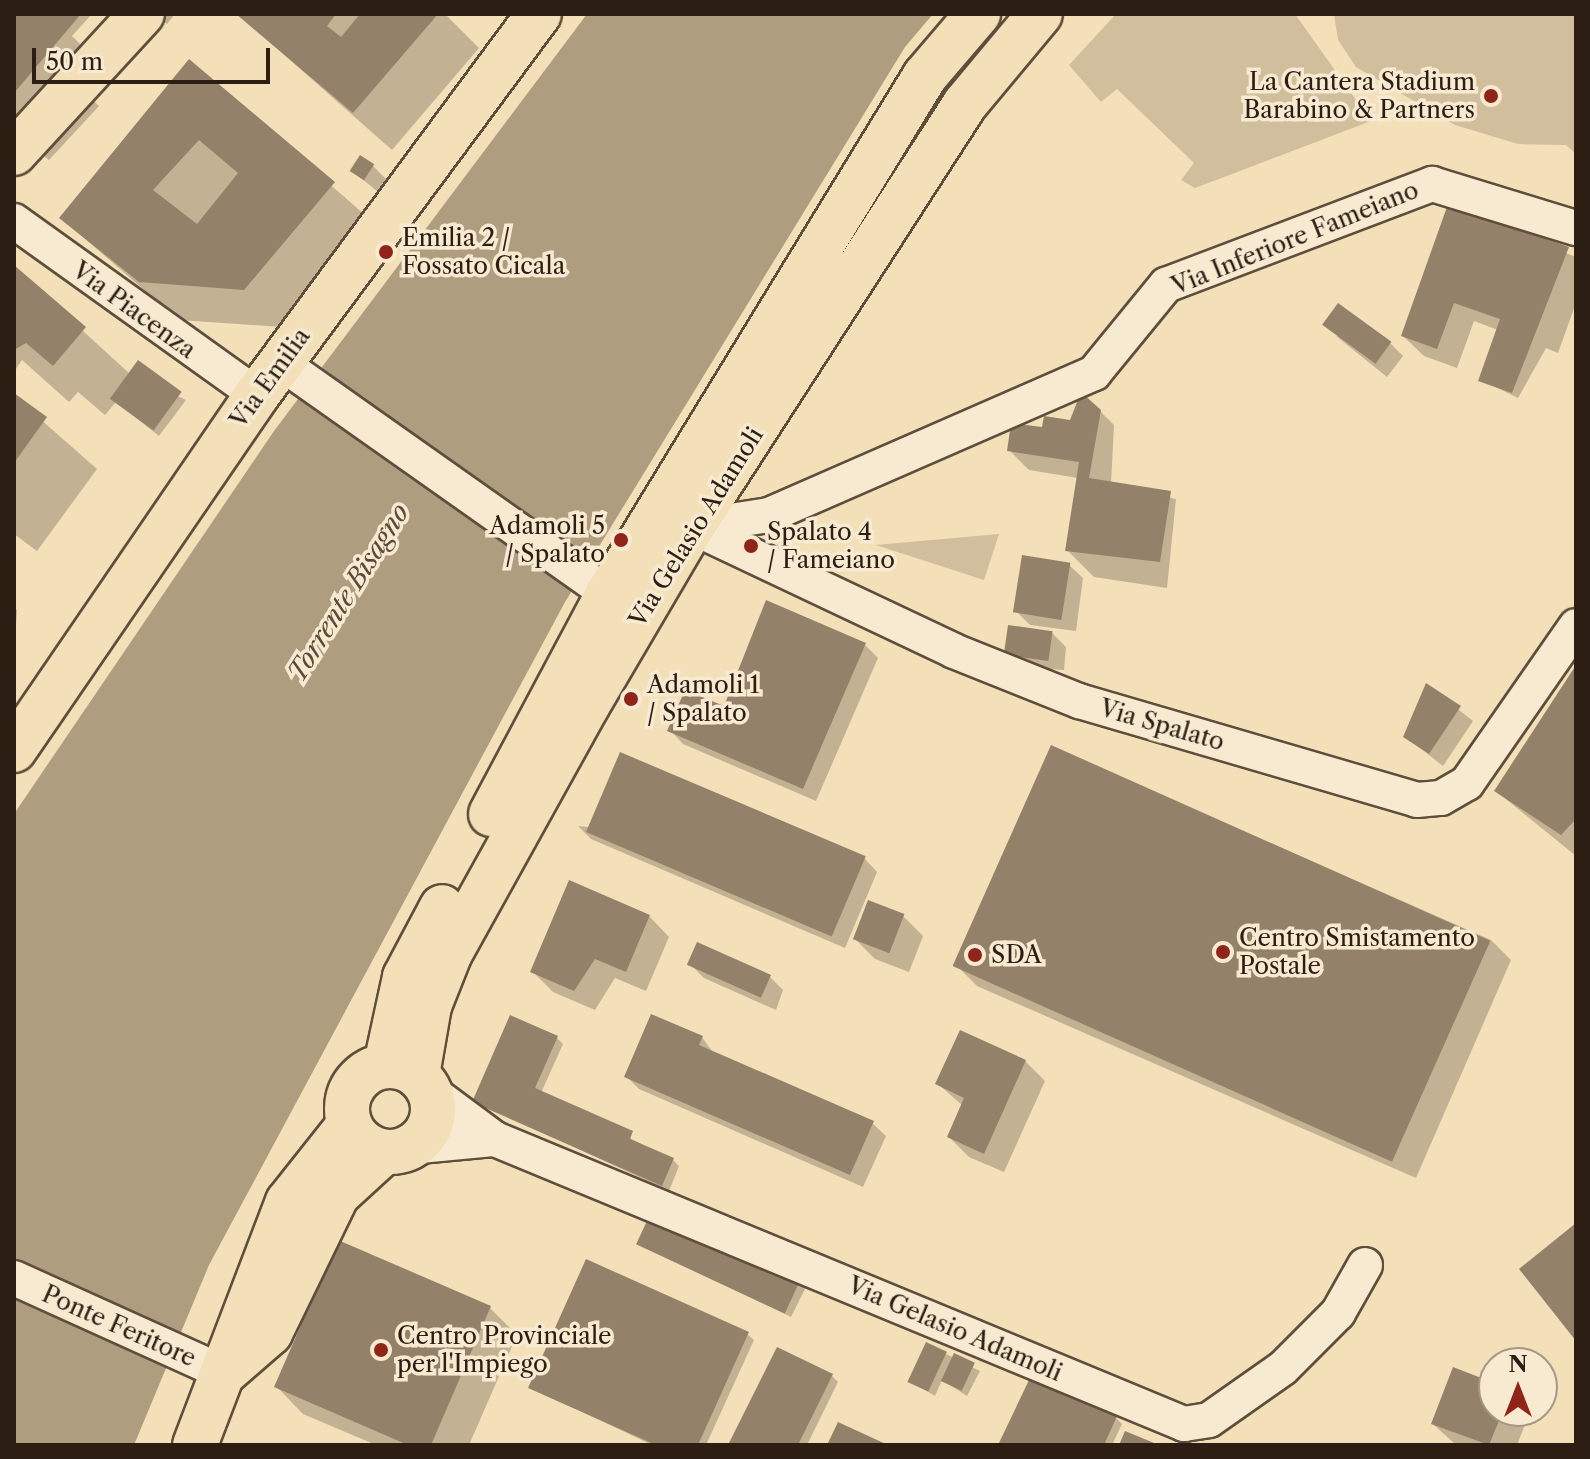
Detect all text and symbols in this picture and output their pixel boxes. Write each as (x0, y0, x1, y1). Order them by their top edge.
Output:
scale bar (36, 32, 274, 82)
text: 50 m (46, 47, 103, 76)
place label: La Cantera Stadium Barabino & Partners (1243, 68, 1475, 124)
marker: La Cantera Stadium Barabino & Partners (1482, 87, 1500, 105)
street label: Via Inferiore Fameiano (1167, 175, 1423, 301)
place label: Emilia 2 / Fossato Cicala (402, 224, 565, 280)
marker: Emilia 2 / Fossato Cicala (377, 243, 395, 261)
street label: Via Piacenza (67, 256, 201, 364)
street label: Via Emilia (224, 322, 316, 434)
street label: Via Gelasio Adamoli (623, 421, 769, 633)
water label: Torrente Bisagno (282, 498, 416, 688)
place label: Adamoli 5 / Spalato (489, 512, 605, 568)
place label: Spalato 4 / Fameiano (767, 518, 895, 574)
marker: Adamoli 5 / Spalato (612, 531, 630, 549)
marker: Spalato 4 / Fameiano (742, 537, 760, 555)
place label: Adamoli 1 / Spalato (647, 671, 760, 727)
marker: Adamoli 1 / Spalato (622, 690, 640, 708)
street label: Via Spalato (1096, 693, 1228, 757)
place label: Centro Smistamento Postale (1239, 924, 1475, 980)
place label: SDA (991, 941, 1042, 969)
marker: Centro Smistamento Postale (1214, 943, 1232, 961)
marker: SDA (966, 946, 984, 964)
street label: Via Gelasio Adamoli (843, 1271, 1067, 1387)
street label: Ponte Feritore (38, 1279, 200, 1373)
place label: Centro Provinciale per l'Impiego (397, 1322, 611, 1378)
marker: Centro Provinciale per l'Impiego (372, 1341, 390, 1359)
north arrow (1478, 1347, 1558, 1427)
text: N (1508, 1351, 1528, 1378)

